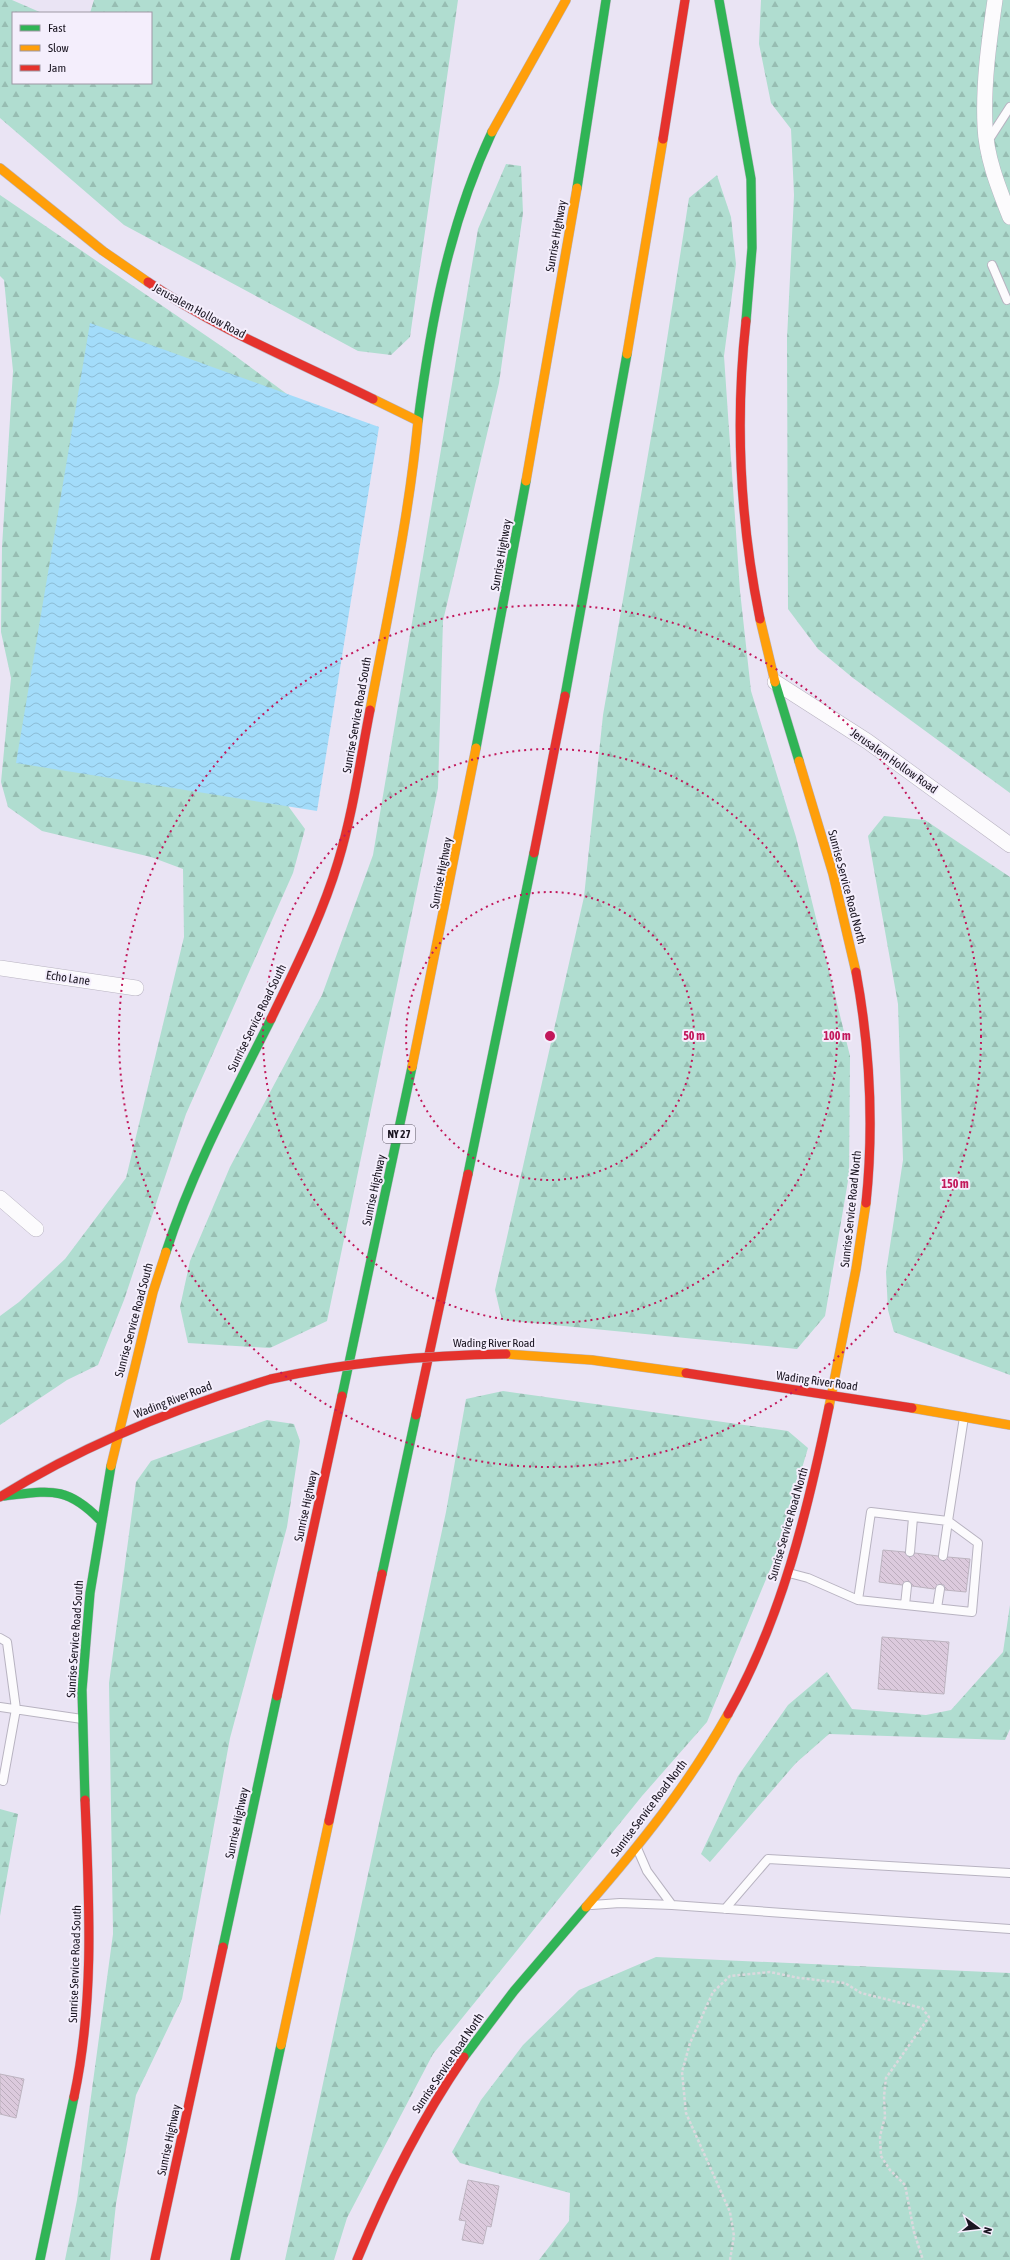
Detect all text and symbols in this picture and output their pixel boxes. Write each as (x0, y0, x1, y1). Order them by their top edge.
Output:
legend (12, 12, 152, 84)
text: Fast (48, 21, 66, 35)
text: Slow (48, 41, 69, 55)
text: Jam (48, 61, 66, 75)
street label: Sunrise Highway (543, 199, 569, 273)
street label: Jerusalem Hollow Road (150, 281, 248, 341)
street label: Sunrise Highway (488, 518, 514, 592)
street label: Sunrise Service Road South (340, 656, 374, 774)
street label: Jerusalem Hollow Road (848, 726, 940, 796)
street label: Sunrise Service Road North (825, 828, 869, 946)
street label: Sunrise Highway (427, 836, 455, 910)
street label: Sunrise Service Road South (225, 962, 289, 1074)
street label: Echo Lane (45, 968, 91, 988)
centre of rings (543, 1029, 557, 1043)
text: 50 m (683, 1029, 705, 1043)
text: 100 m (823, 1029, 851, 1043)
road number: NY 27 (383, 1125, 415, 1143)
street label: Sunrise Service Road North (838, 1150, 864, 1268)
street label: Sunrise Highway (360, 1153, 388, 1227)
text: 150 m (941, 1177, 969, 1191)
street label: Sunrise Service Road South (112, 1261, 156, 1379)
street label: Wading River Road (453, 1336, 535, 1350)
street label: Wading River Road (775, 1368, 859, 1394)
street label: Wading River Road (132, 1379, 214, 1421)
street label: Sunrise Service Road North (765, 1466, 811, 1582)
street label: Sunrise Highway (292, 1469, 320, 1543)
street label: Sunrise Service Road South (64, 1580, 86, 1698)
street label: Sunrise Service Road North (608, 1757, 690, 1859)
street label: Sunrise Highway (223, 1786, 251, 1860)
street label: Sunrise Service Road South (66, 1905, 84, 2023)
street label: Sunrise Service Road North (409, 2010, 487, 2116)
street label: Sunrise Highway (155, 2103, 183, 2177)
north arrow (958, 2208, 998, 2248)
text: N (981, 2226, 994, 2235)

